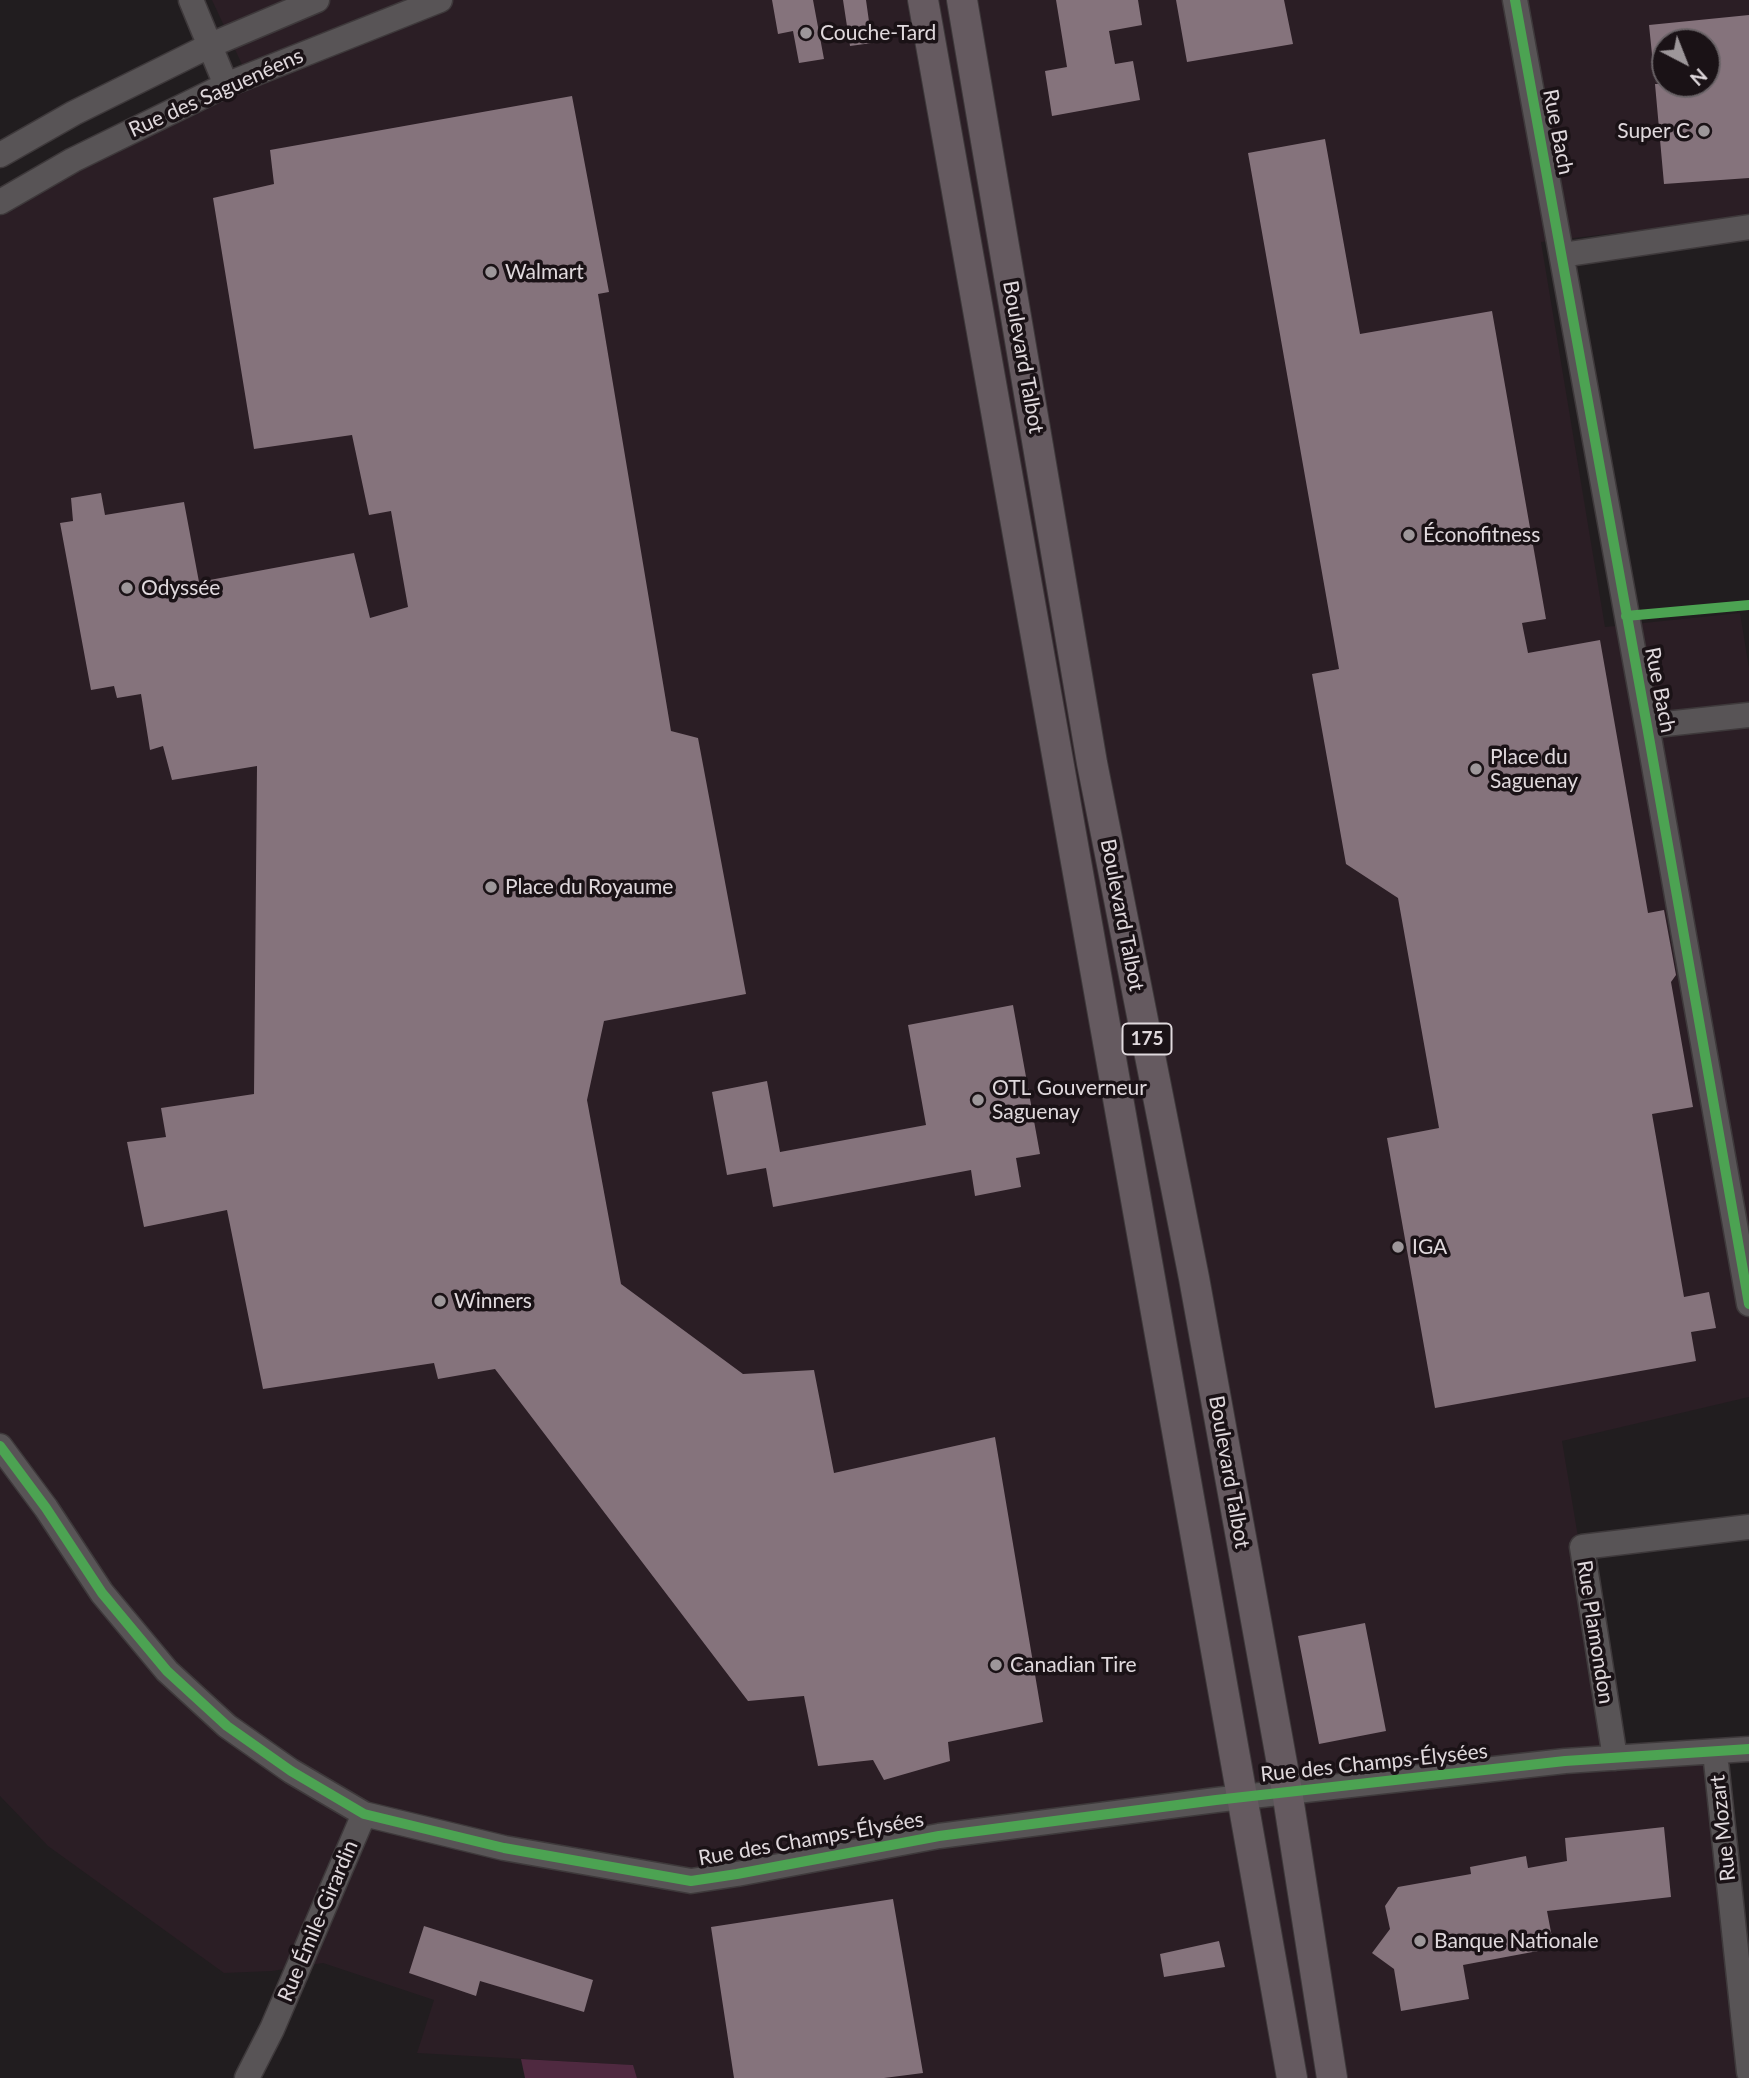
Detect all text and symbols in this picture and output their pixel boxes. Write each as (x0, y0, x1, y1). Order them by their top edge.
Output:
place label: Couche-Tard (820, 20, 936, 46)
marker: Couche-Tard (798, 25, 814, 41)
north arrow (1651, 28, 1721, 98)
street label: Rue des Saguenéens (125, 43, 307, 143)
text: N (1686, 64, 1712, 91)
street label: Rue Bach (1537, 87, 1579, 177)
place label: Super C (1617, 118, 1690, 144)
marker: Super C (1696, 123, 1712, 139)
place label: Walmart (505, 259, 584, 285)
marker: Walmart (483, 264, 499, 280)
street label: Boulevard Talbot (997, 279, 1049, 435)
place label: Éconofitness (1423, 522, 1540, 548)
marker: Éconofitness (1401, 527, 1417, 543)
place label: Odyssée (141, 575, 220, 601)
marker: Odyssée (119, 580, 135, 596)
street label: Rue Bach (1639, 645, 1681, 735)
place label: Place du Saguenay (1490, 744, 1578, 794)
marker: Place du Saguenay (1468, 761, 1484, 777)
street label: Boulevard Talbot (1095, 837, 1149, 993)
place label: Place du Royaume (505, 874, 673, 900)
marker: Place du Royaume (483, 879, 499, 895)
road number: 175 (1122, 1023, 1172, 1054)
place label: OTL Gouverneur Saguenay (992, 1075, 1147, 1125)
marker: OTL Gouverneur Saguenay (970, 1092, 986, 1108)
place label: IGA (1412, 1234, 1447, 1260)
marker: IGA (1390, 1239, 1406, 1255)
place label: Winners (454, 1288, 532, 1314)
marker: Winners (432, 1293, 448, 1309)
street label: Boulevard Talbot (1203, 1394, 1255, 1550)
street label: Rue Plamondon (1571, 1558, 1619, 1706)
place label: Canadian Tire (1010, 1652, 1137, 1678)
marker: Canadian Tire (988, 1657, 1004, 1673)
street label: Rue des Champs-Élysées (1259, 1739, 1489, 1787)
street label: Rue Mozart (1705, 1774, 1741, 1882)
street label: Rue des Champs-Élysées (696, 1807, 926, 1871)
street label: Rue Émile-Girardin (273, 1837, 363, 2005)
place label: Banque Nationale (1434, 1928, 1599, 1954)
marker: Banque Nationale (1412, 1933, 1428, 1949)

